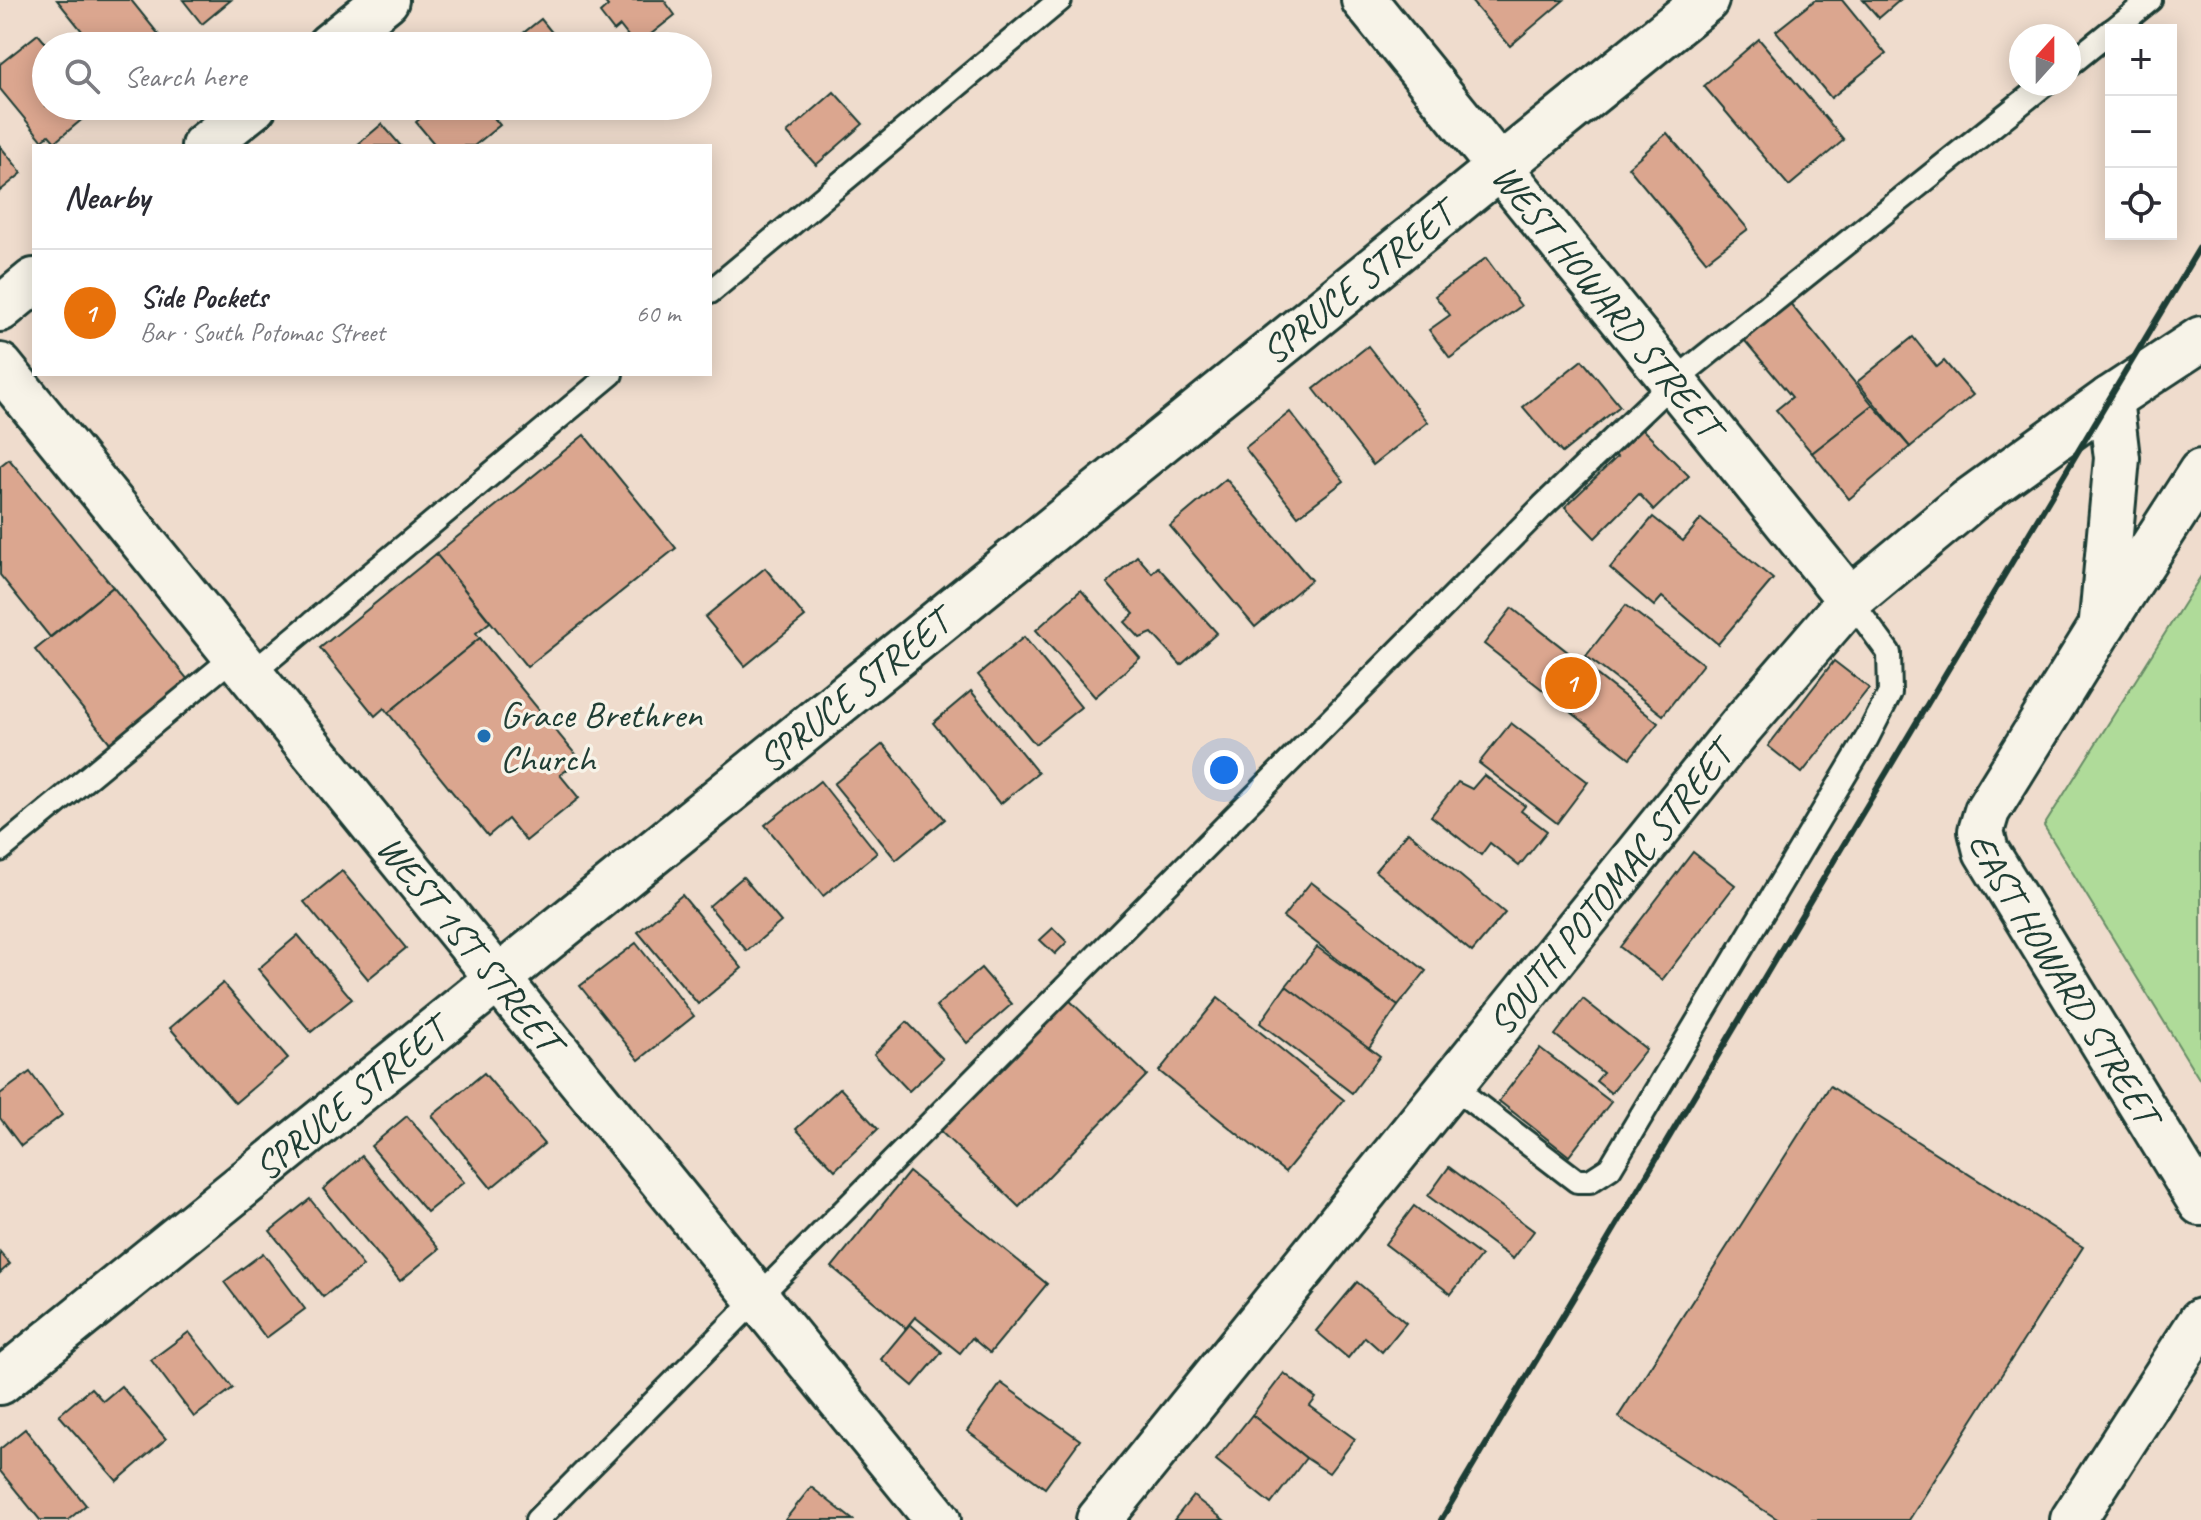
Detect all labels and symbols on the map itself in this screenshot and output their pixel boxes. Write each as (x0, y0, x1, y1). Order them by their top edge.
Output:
north arrow (2009, 24, 2081, 96)
street label: WEST HOWARD STREET (1482, 154, 1738, 454)
street label: SPRUCE STREET (1251, 185, 1469, 375)
street label: SPRUCE STREET (748, 593, 966, 782)
pin: 1 (1545, 653, 1597, 713)
place label: Grace Brethren Church (500, 691, 704, 782)
street label: SOUTH POTOMAC STREET (1477, 725, 1748, 1044)
marker: Grace Brethren Church (475, 727, 493, 745)
your location (1204, 750, 1244, 790)
street label: WEST 1ST STREET (367, 825, 578, 1069)
street label: EAST HOWARD STREET (1959, 830, 2174, 1139)
street label: SPRUCE STREET (244, 1001, 462, 1190)

